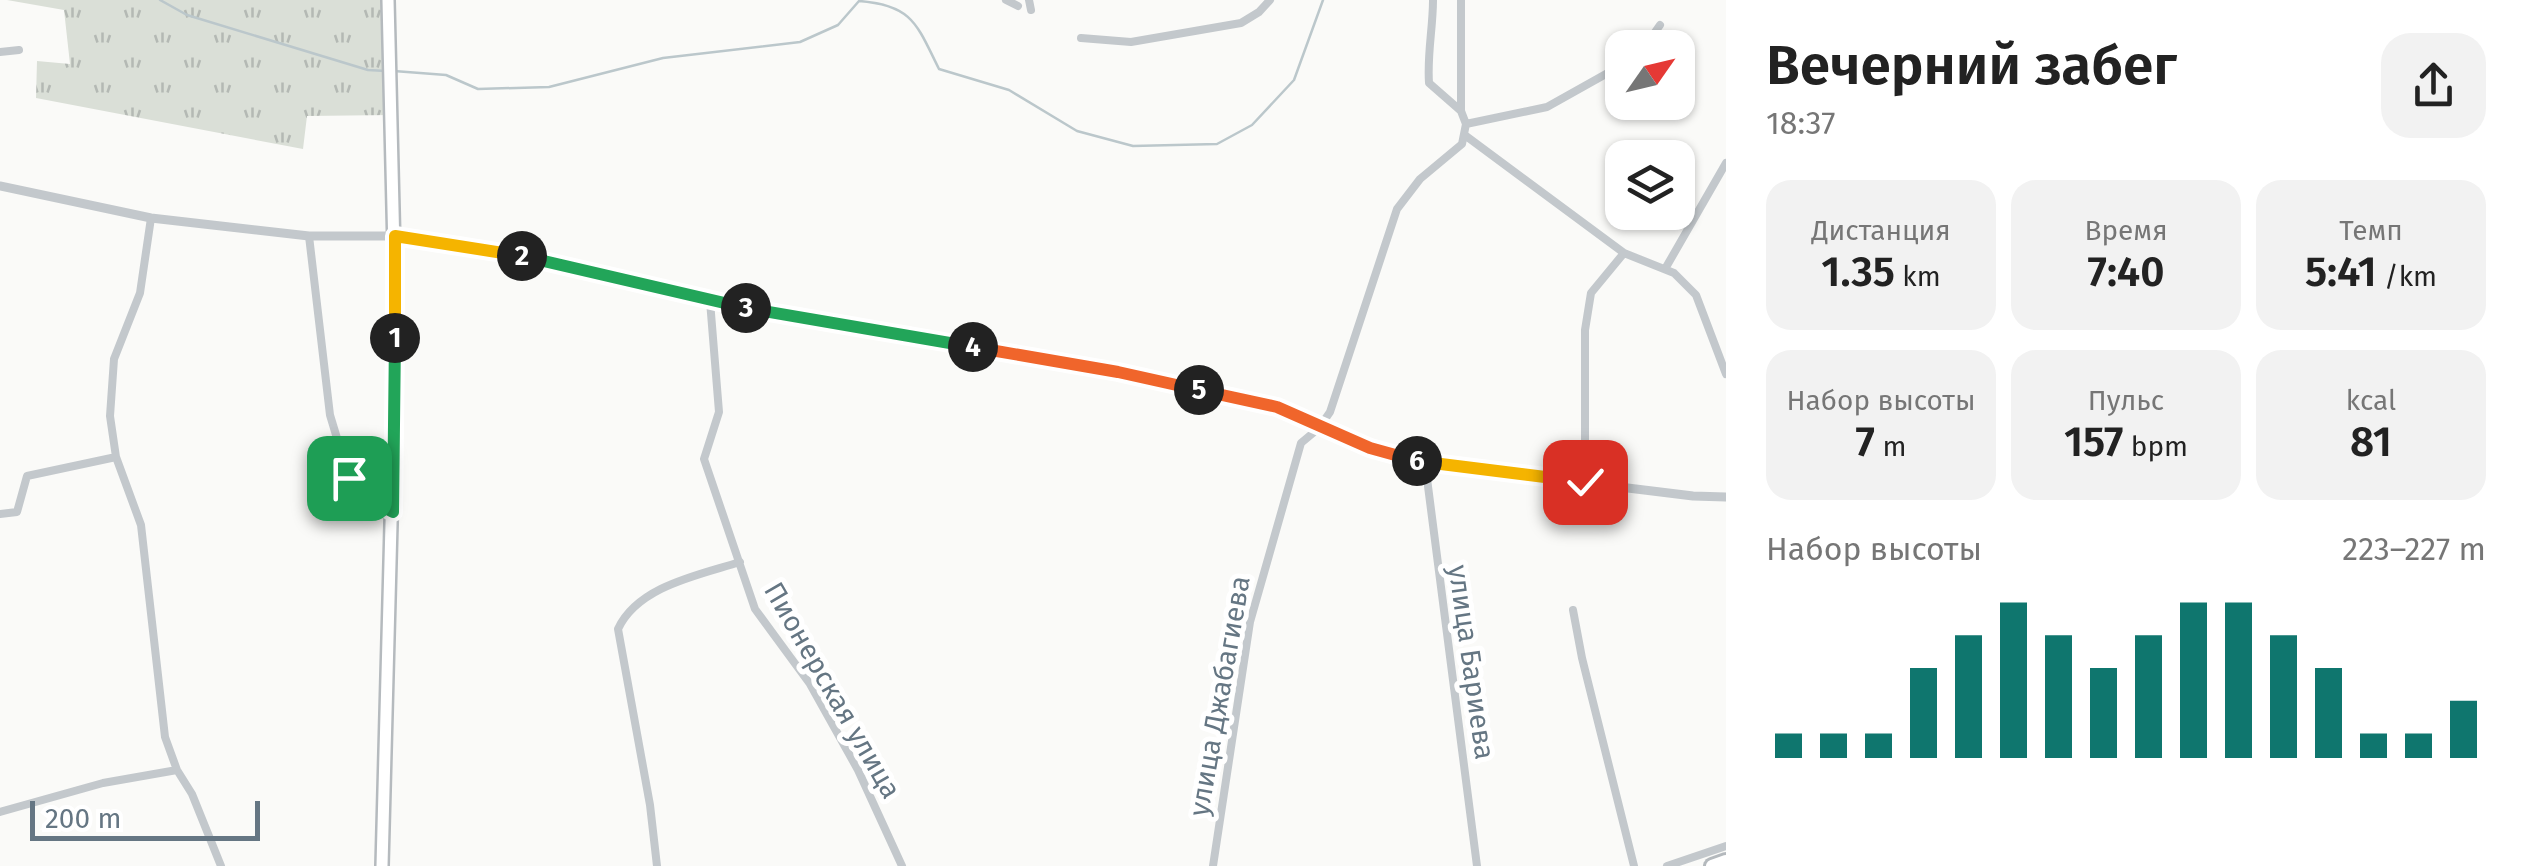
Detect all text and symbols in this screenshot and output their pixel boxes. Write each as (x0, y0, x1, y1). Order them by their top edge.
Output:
north arrow (1605, 30, 1695, 120)
map controls (1605, 30, 1695, 230)
text: Вечерний забег (1766, 33, 2177, 99)
button: share (2381, 33, 2486, 138)
text: 18:37 (1766, 104, 1835, 142)
button: layers (1605, 140, 1695, 230)
text: Дистанция (1811, 214, 1951, 247)
text: Время (2084, 214, 2168, 247)
text: Темп (2339, 214, 2403, 247)
pin: 2 (497, 231, 547, 281)
text: 2 (515, 239, 529, 272)
text: 1.35 (1821, 247, 1895, 297)
text: 7:40 (2088, 247, 2165, 297)
text: 5:41 (2305, 247, 2377, 297)
text: km (1895, 260, 1941, 293)
text: /km (2377, 260, 2437, 293)
pin: 3 (721, 283, 771, 333)
text: 3 (739, 291, 753, 324)
pin: 1 (370, 313, 420, 363)
text: 1 (389, 321, 402, 354)
pin: 4 (948, 322, 998, 372)
text: 4 (965, 330, 981, 363)
pin: 5 (1174, 365, 1224, 415)
text: 5 (1191, 373, 1207, 406)
text: Набор высоты (1787, 384, 1975, 417)
text: Пульс (2088, 384, 2164, 417)
text: kcal (2346, 384, 2396, 417)
text: 7 (1856, 417, 1875, 467)
text: 157 (2064, 417, 2123, 467)
text: 81 (2350, 417, 2392, 467)
text: m (1875, 430, 1906, 463)
text: bpm (2123, 430, 2188, 463)
pin (307, 436, 392, 521)
pin: 6 (1392, 436, 1442, 486)
pin (1543, 440, 1628, 525)
text: 6 (1409, 444, 1425, 477)
icon: arrive (322, 451, 377, 506)
icon: check (1558, 455, 1613, 510)
text: Набор высоты (1766, 530, 1982, 568)
text: 223–227 m (2342, 530, 2486, 568)
street label: улица Бариева (1442, 563, 1502, 762)
street label: улица Джабагиева (1182, 573, 1257, 819)
street label: Пионерская улица (757, 576, 908, 804)
scale bar (30, 796, 260, 840)
text: 200 m (45, 802, 122, 835)

